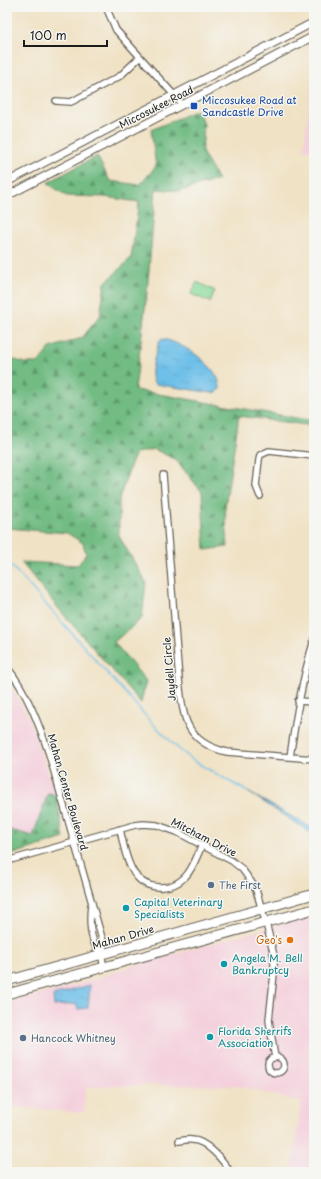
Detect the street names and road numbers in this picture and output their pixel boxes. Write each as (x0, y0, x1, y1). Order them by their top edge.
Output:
street label: Miccosukee Road (116, 81, 196, 132)
street label: Jaydell Circle (158, 636, 180, 702)
street label: Mahan Center Boulevard (45, 732, 92, 852)
street label: Mitcham Drive (169, 814, 240, 860)
street label: Mahan Drive (90, 921, 156, 952)

